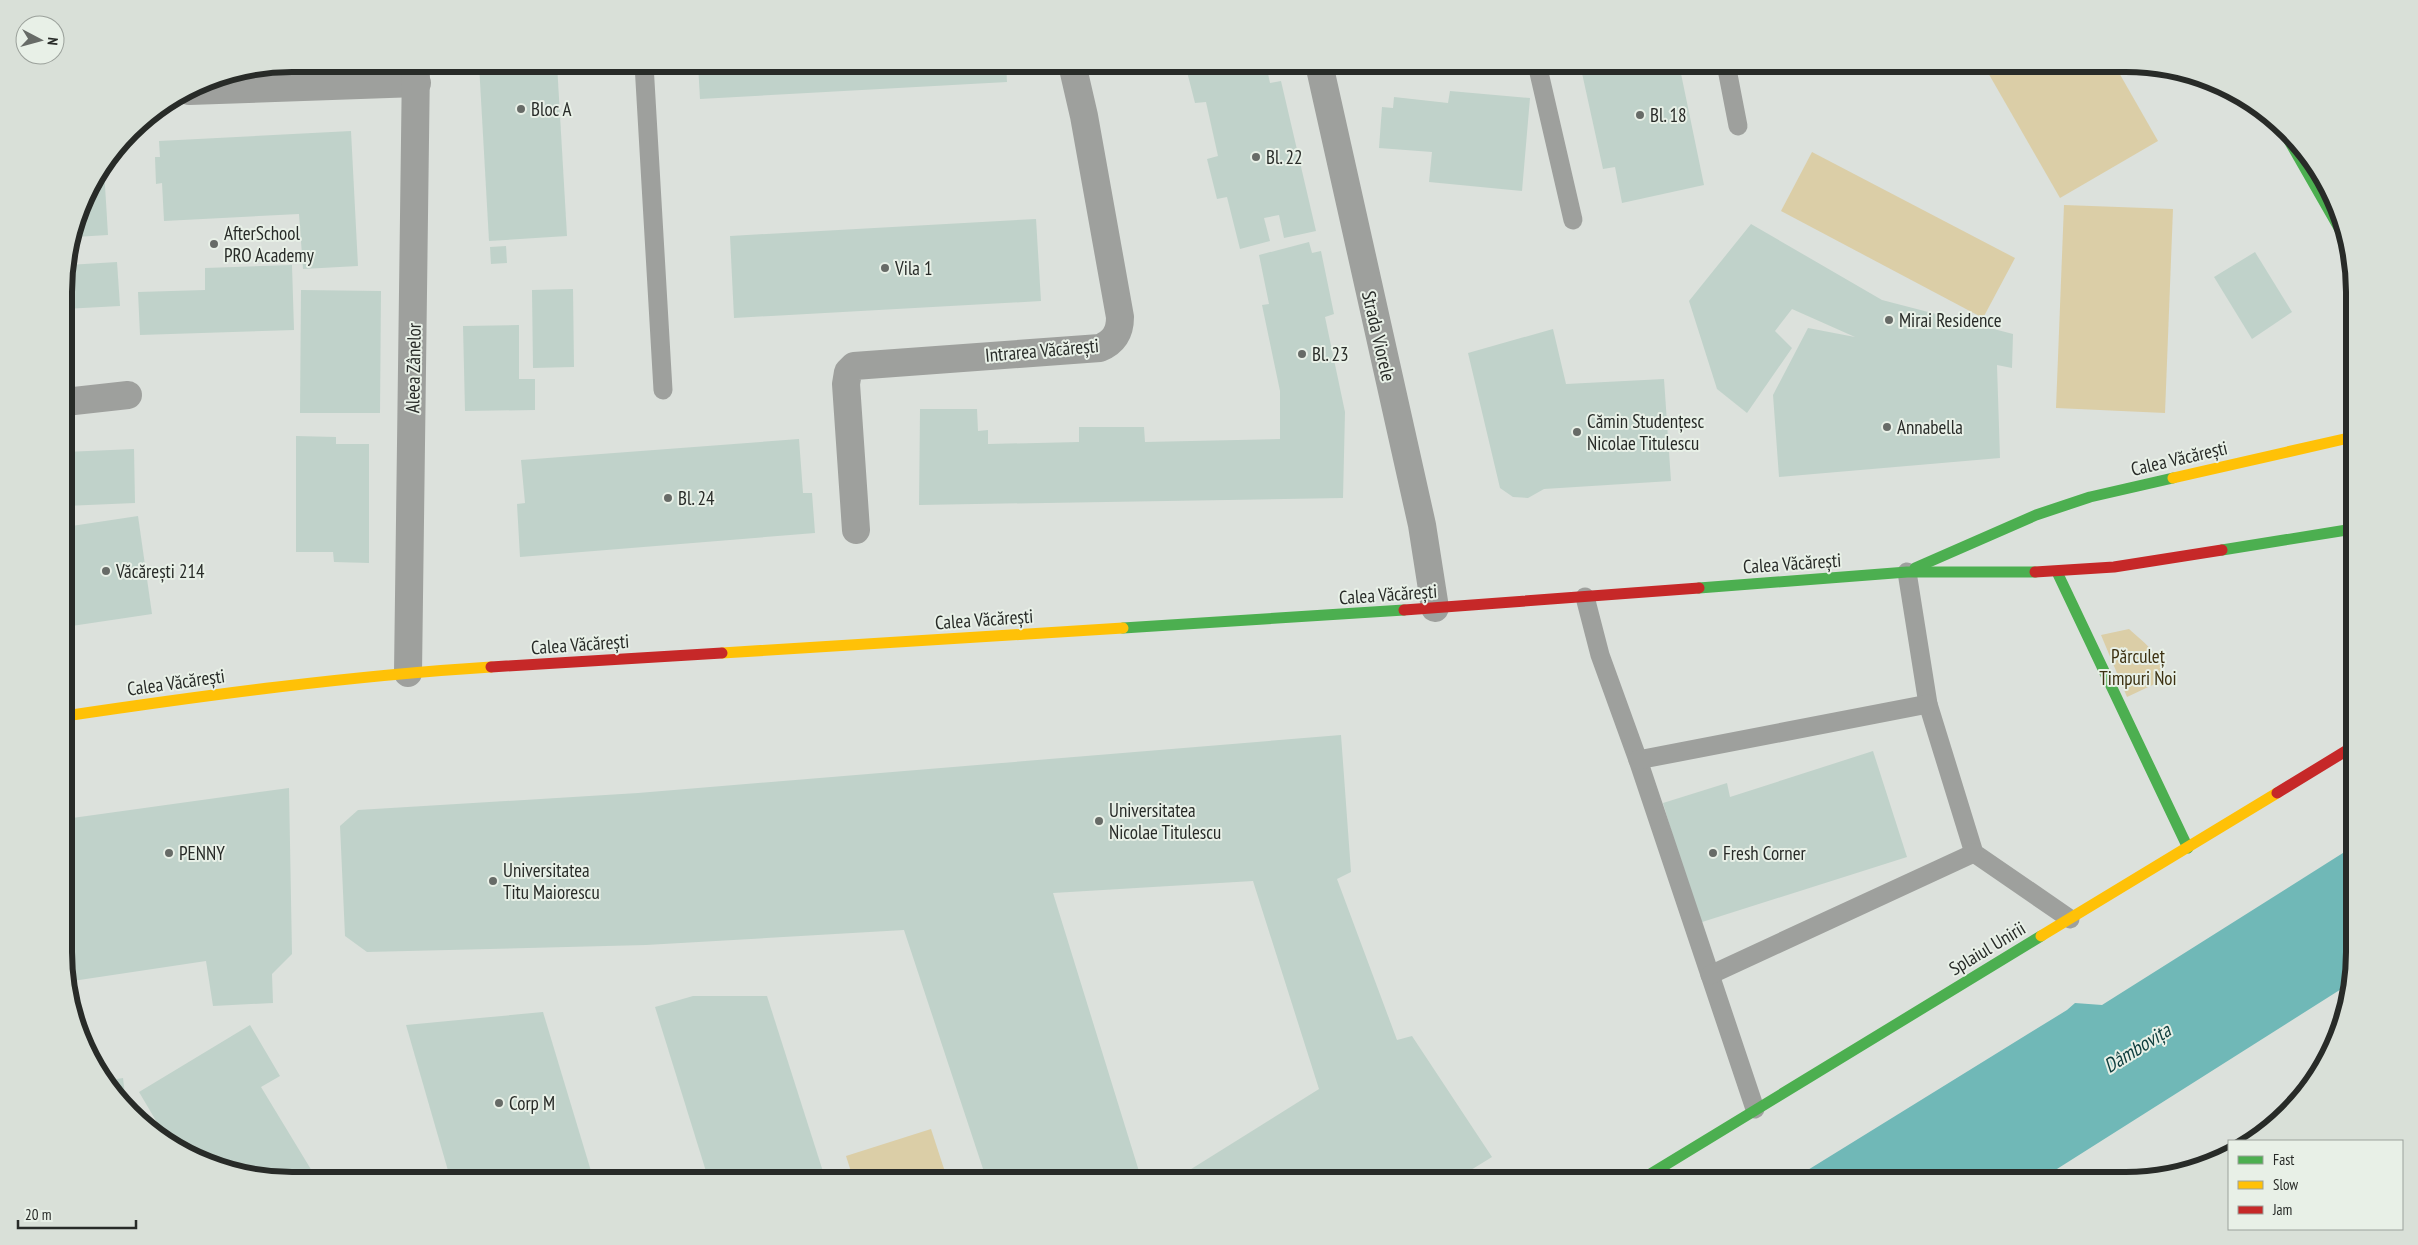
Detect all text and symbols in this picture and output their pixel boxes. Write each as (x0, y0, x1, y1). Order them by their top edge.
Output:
north arrow (15, 15, 65, 65)
text: N (44, 37, 62, 46)
place label: Bloc A (531, 97, 572, 121)
marker: Bloc A (515, 103, 527, 115)
place label: Bl. 18 (1650, 103, 1687, 127)
marker: Bl. 18 (1634, 109, 1646, 121)
place label: Bl. 22 (1266, 145, 1303, 169)
marker: Bl. 22 (1250, 151, 1262, 163)
place label: AfterSchool PRO Academy (224, 221, 315, 267)
marker: AfterSchool PRO Academy (208, 238, 220, 250)
place label: Vila 1 (894, 256, 933, 280)
marker: Vila 1 (879, 262, 891, 274)
street label: Strada Viorele (1357, 288, 1401, 384)
place label: Mirai Residence (1899, 308, 2002, 332)
marker: Mirai Residence (1883, 314, 1895, 326)
street label: Aleea Zânelor (400, 322, 426, 413)
street label: Intrarea Văcărești (984, 333, 1100, 367)
place label: Bl. 23 (1312, 342, 1349, 366)
marker: Bl. 23 (1296, 348, 1308, 360)
place label: Cămin Studențesc Nicolae Titulescu (1587, 409, 1705, 455)
place label: Annabella (1897, 415, 1963, 439)
marker: Annabella (1881, 421, 1893, 433)
marker: Cămin Studențesc Nicolae Titulescu (1571, 426, 1583, 438)
street label: Calea Văcărești (2128, 435, 2230, 481)
place label: Bl. 24 (678, 486, 715, 510)
marker: Bl. 24 (662, 492, 674, 504)
street label: Calea Văcărești (1742, 548, 1842, 578)
place label: Văcărești 214 (115, 559, 205, 583)
marker: Văcărești 214 (100, 565, 112, 577)
street label: Calea Văcărești (1338, 579, 1438, 609)
street label: Calea Văcărești (934, 604, 1034, 634)
street label: Calea Văcărești (530, 629, 630, 659)
park label: Părculeț Timpuri Noi (2099, 644, 2177, 690)
street label: Calea Văcărești (126, 663, 226, 701)
place label: Universitatea Nicolae Titulescu (1109, 798, 1221, 844)
marker: Universitatea Nicolae Titulescu (1093, 815, 1105, 827)
place label: PENNY (179, 841, 225, 865)
place label: Fresh Corner (1723, 841, 1806, 865)
marker: PENNY (163, 847, 175, 859)
marker: Fresh Corner (1707, 847, 1719, 859)
place label: Universitatea Titu Maiorescu (503, 858, 600, 904)
marker: Universitatea Titu Maiorescu (487, 875, 499, 887)
street label: Splaiul Unirii (1944, 916, 2030, 980)
water label: Dâmbovița (2099, 1017, 2176, 1079)
place label: Corp M (509, 1091, 555, 1115)
marker: Corp M (493, 1097, 505, 1109)
legend (2228, 1140, 2403, 1230)
text: Fast (2273, 1150, 2294, 1169)
text: Slow (2273, 1175, 2298, 1194)
scale bar (18, 1198, 135, 1230)
text: Jam (2272, 1200, 2292, 1219)
text: 20 m (25, 1205, 51, 1224)

